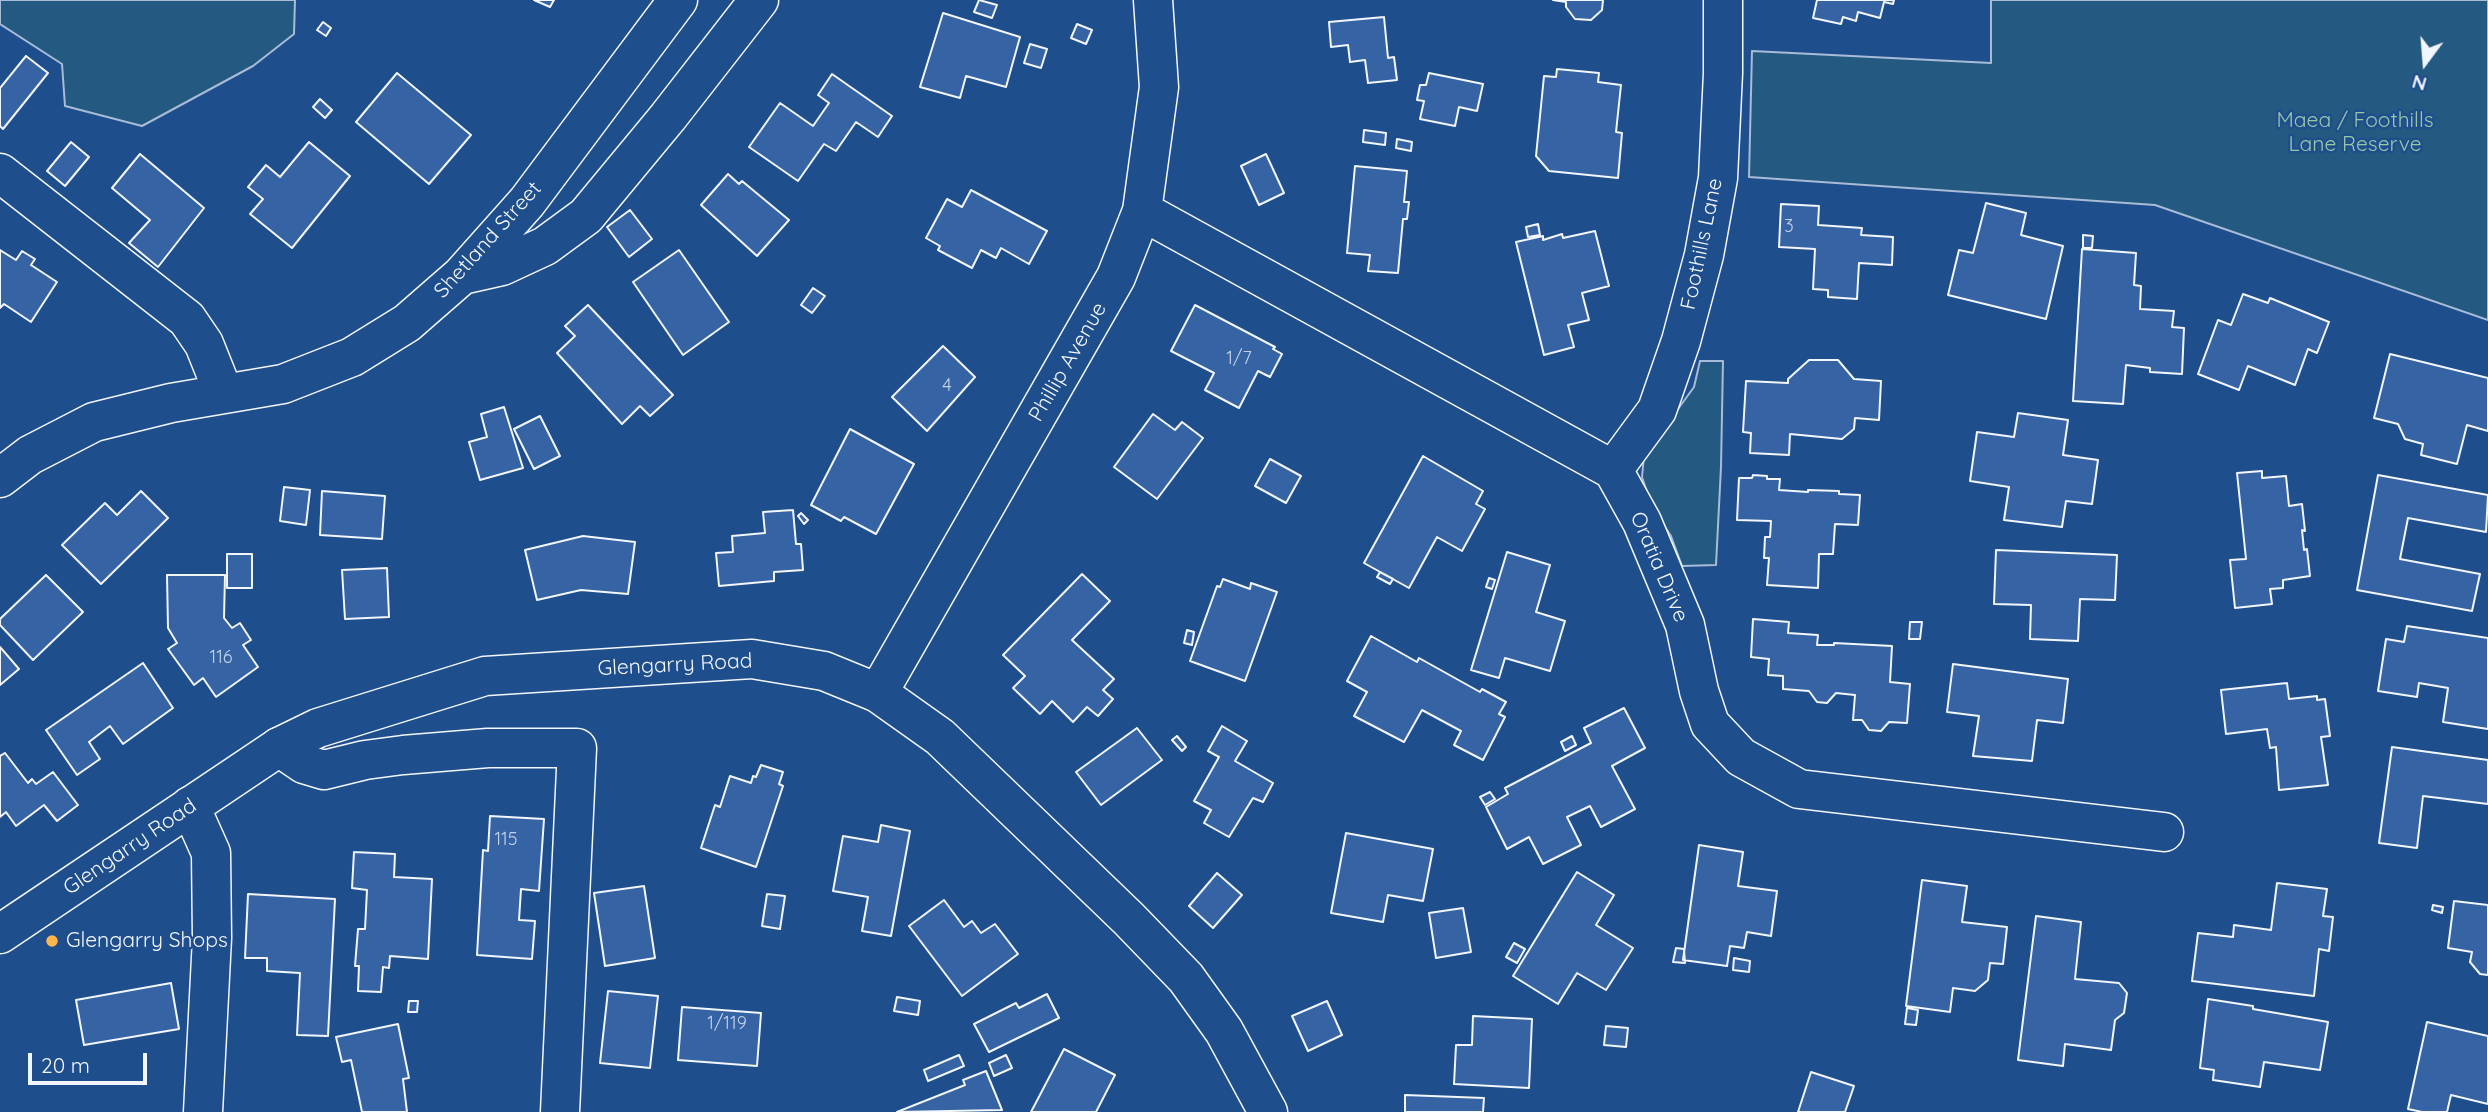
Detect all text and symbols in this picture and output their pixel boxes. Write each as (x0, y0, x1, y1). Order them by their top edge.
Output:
north arrow (2390, 28, 2460, 98)
text: N (2409, 70, 2429, 97)
park label: Maea / Foothills Lane Reserve (2276, 108, 2434, 158)
street label: Shetland Street (429, 176, 547, 304)
street label: Foothills Lane (1676, 176, 1728, 312)
house number: 3 (1784, 216, 1794, 238)
street label: Phillip Avenue (1024, 298, 1112, 426)
house number: 1/7 (1226, 348, 1252, 370)
house number: 4 (942, 375, 952, 397)
street label: Oratia Drive (1624, 508, 1694, 626)
house number: 116 (209, 647, 233, 669)
street label: Glengarry Road (597, 648, 753, 682)
street label: Glengarry Road (59, 793, 201, 901)
house number: 115 (494, 829, 518, 851)
place label: Glengarry Shops (66, 928, 228, 954)
marker: Glengarry Shops (44, 933, 60, 949)
house number: 1/119 (707, 1013, 747, 1035)
scale bar (32, 1038, 150, 1082)
text: 20 m (41, 1052, 90, 1078)

